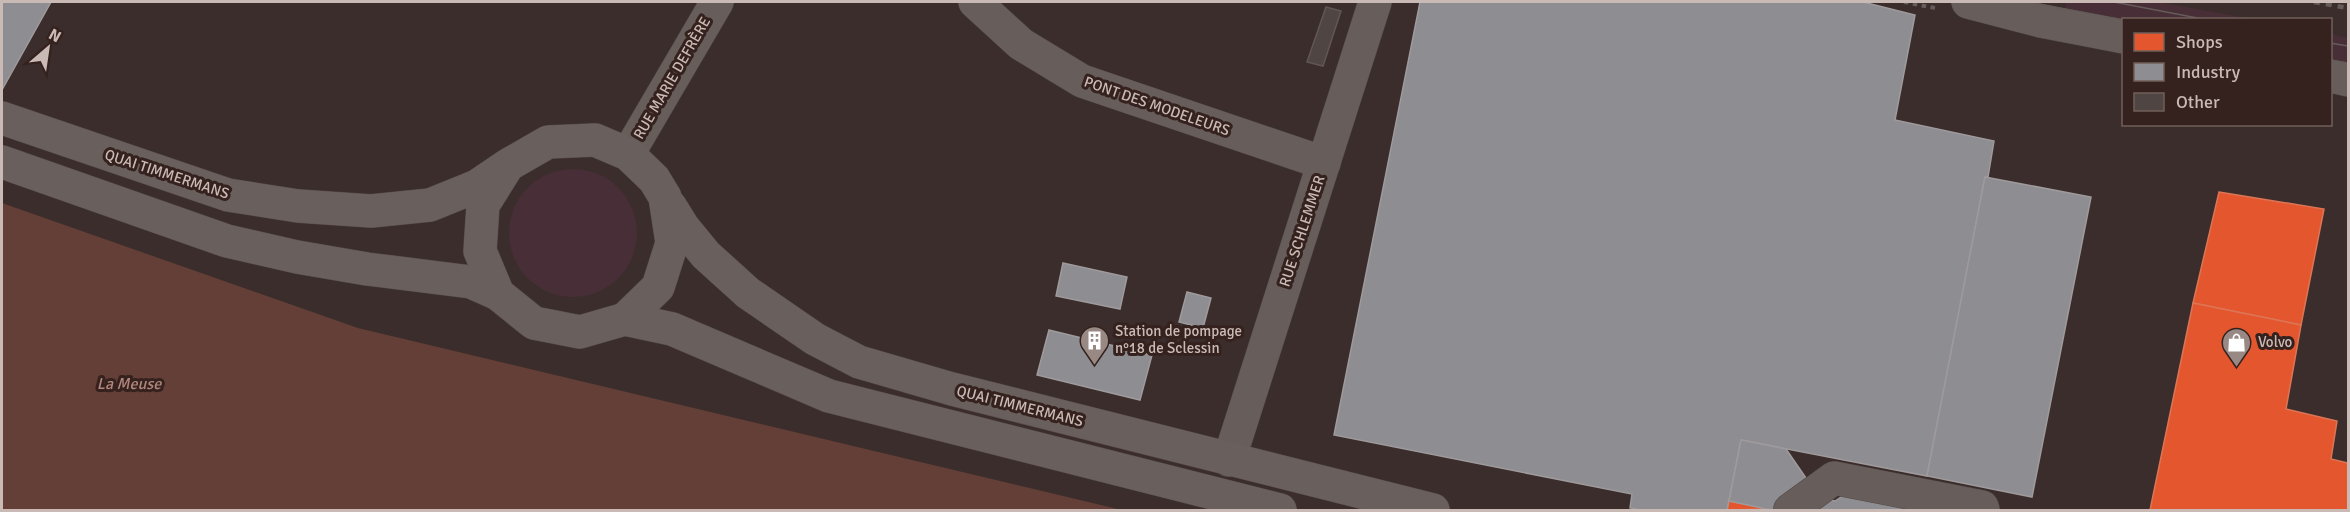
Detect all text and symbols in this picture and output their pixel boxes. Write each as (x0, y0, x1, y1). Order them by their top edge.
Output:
street label: RUE MARIE DEFRÈRE (629, 13, 714, 142)
north arrow (18, 18, 78, 78)
legend (2122, 18, 2332, 126)
text: N (45, 24, 65, 47)
text: Shops (2176, 31, 2223, 53)
text: Industry (2176, 61, 2241, 83)
street label: PONT DES MODELEURS (1082, 73, 1232, 139)
text: Other (2176, 91, 2220, 113)
street label: QUAI TIMMERMANS (103, 145, 231, 203)
street label: RUE SCHLEMMER (1276, 173, 1328, 289)
place label: Station de pompage n°18 de Sclessin (1115, 322, 1242, 357)
building icon: Station de pompage n°18 de Sclessin (1078, 324, 1110, 366)
shop icon: Volvo (2221, 326, 2253, 368)
place label: Volvo (2258, 333, 2293, 351)
water label: La Meuse (97, 374, 162, 394)
street label: QUAI TIMMERMANS (955, 382, 1085, 430)

